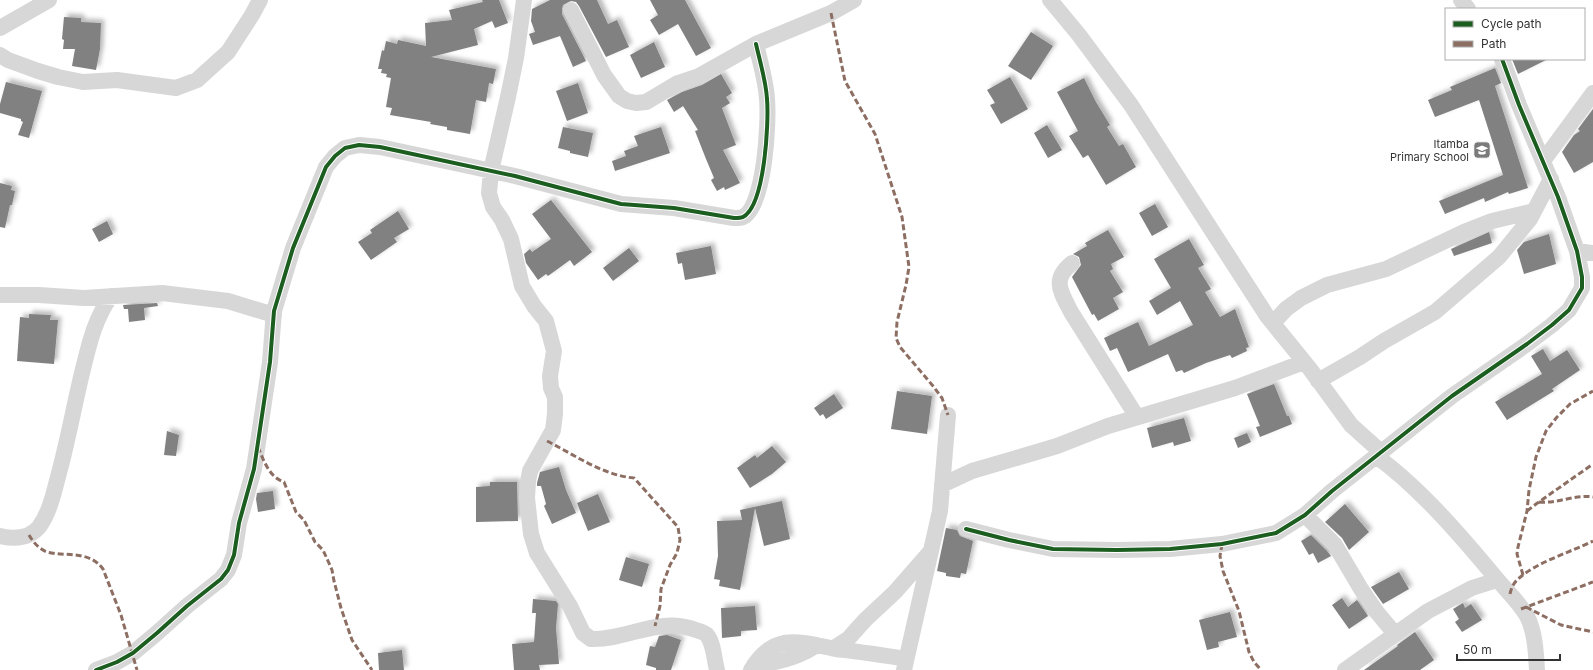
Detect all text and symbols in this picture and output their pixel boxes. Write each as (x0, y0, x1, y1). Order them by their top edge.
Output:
legend (1445, 8, 1585, 60)
text: Cycle path (1481, 16, 1542, 31)
text: Path (1481, 36, 1506, 51)
place label: Itamba Primary School (1390, 137, 1469, 164)
school or university icon: Itamba Primary School (1472, 140, 1492, 160)
scale bar (1457, 636, 1560, 662)
text: 50 m (1463, 642, 1492, 657)

